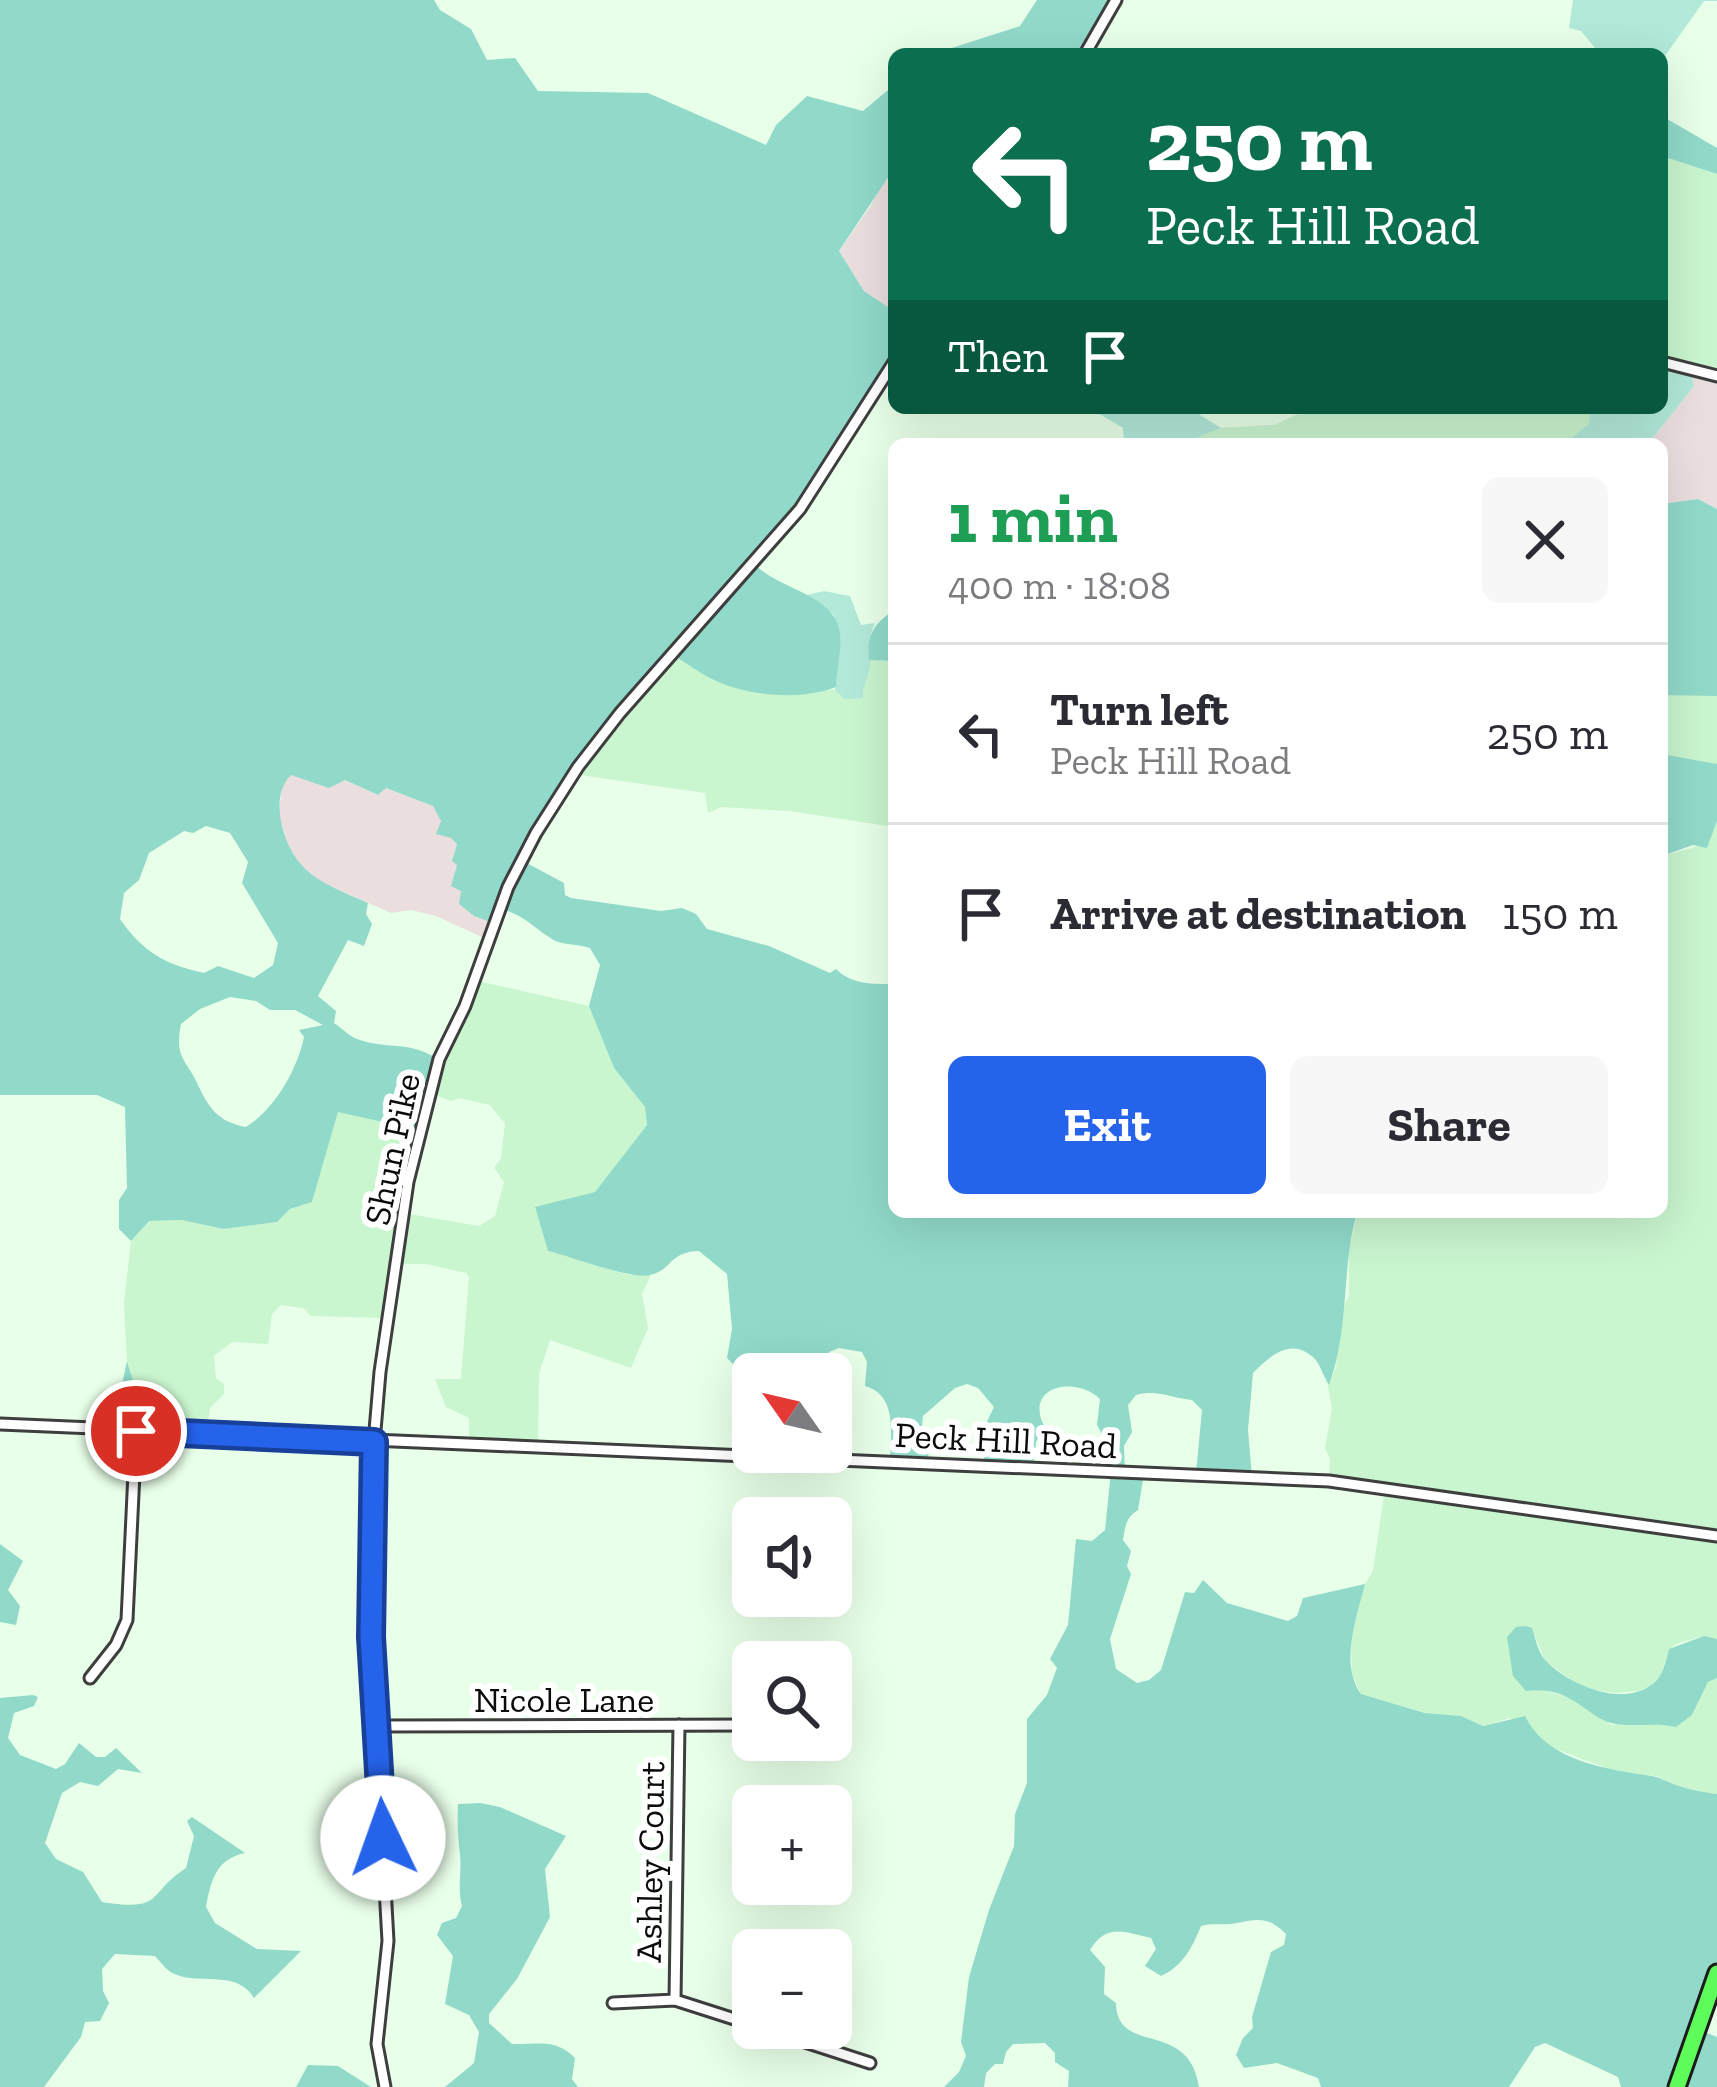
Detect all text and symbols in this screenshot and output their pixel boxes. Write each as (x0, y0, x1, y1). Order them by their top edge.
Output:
text: 250 m (1146, 91, 1373, 192)
icon: left (948, 96, 1104, 252)
text: Peck Hill Road (1146, 193, 1479, 258)
icon: arrive (1072, 324, 1138, 390)
text: Then (948, 330, 1048, 384)
text: 1 min (948, 474, 1118, 560)
button: close (1482, 477, 1608, 603)
text: 400 m · 18:08 (948, 562, 1171, 609)
text: Turn left (1050, 683, 1228, 737)
icon: left (948, 701, 1014, 767)
text: 250 m (1487, 707, 1608, 761)
text: Peck Hill Road (1050, 737, 1291, 784)
icon: arrive (948, 881, 1014, 947)
text: Arrive at destination (1050, 887, 1466, 941)
text: 150 m (1502, 887, 1618, 941)
button: Exit (948, 1056, 1266, 1194)
button: Share (1290, 1056, 1608, 1194)
street label: Shun Pike (355, 1069, 429, 1229)
north arrow (732, 1353, 852, 1473)
map controls (732, 1353, 852, 2049)
pin (85, 1380, 187, 1482)
icon: arrive (103, 1398, 169, 1464)
street label: Peck Hill Road (894, 1413, 1118, 1467)
button: sound (732, 1497, 852, 1617)
button: search (732, 1641, 852, 1761)
street label: Nicole Lane (474, 1678, 654, 1721)
street label: Ashley Court (627, 1760, 673, 1963)
position arrow (320, 1775, 446, 1901)
button: + (732, 1785, 852, 1905)
button: − (732, 1929, 852, 2049)

